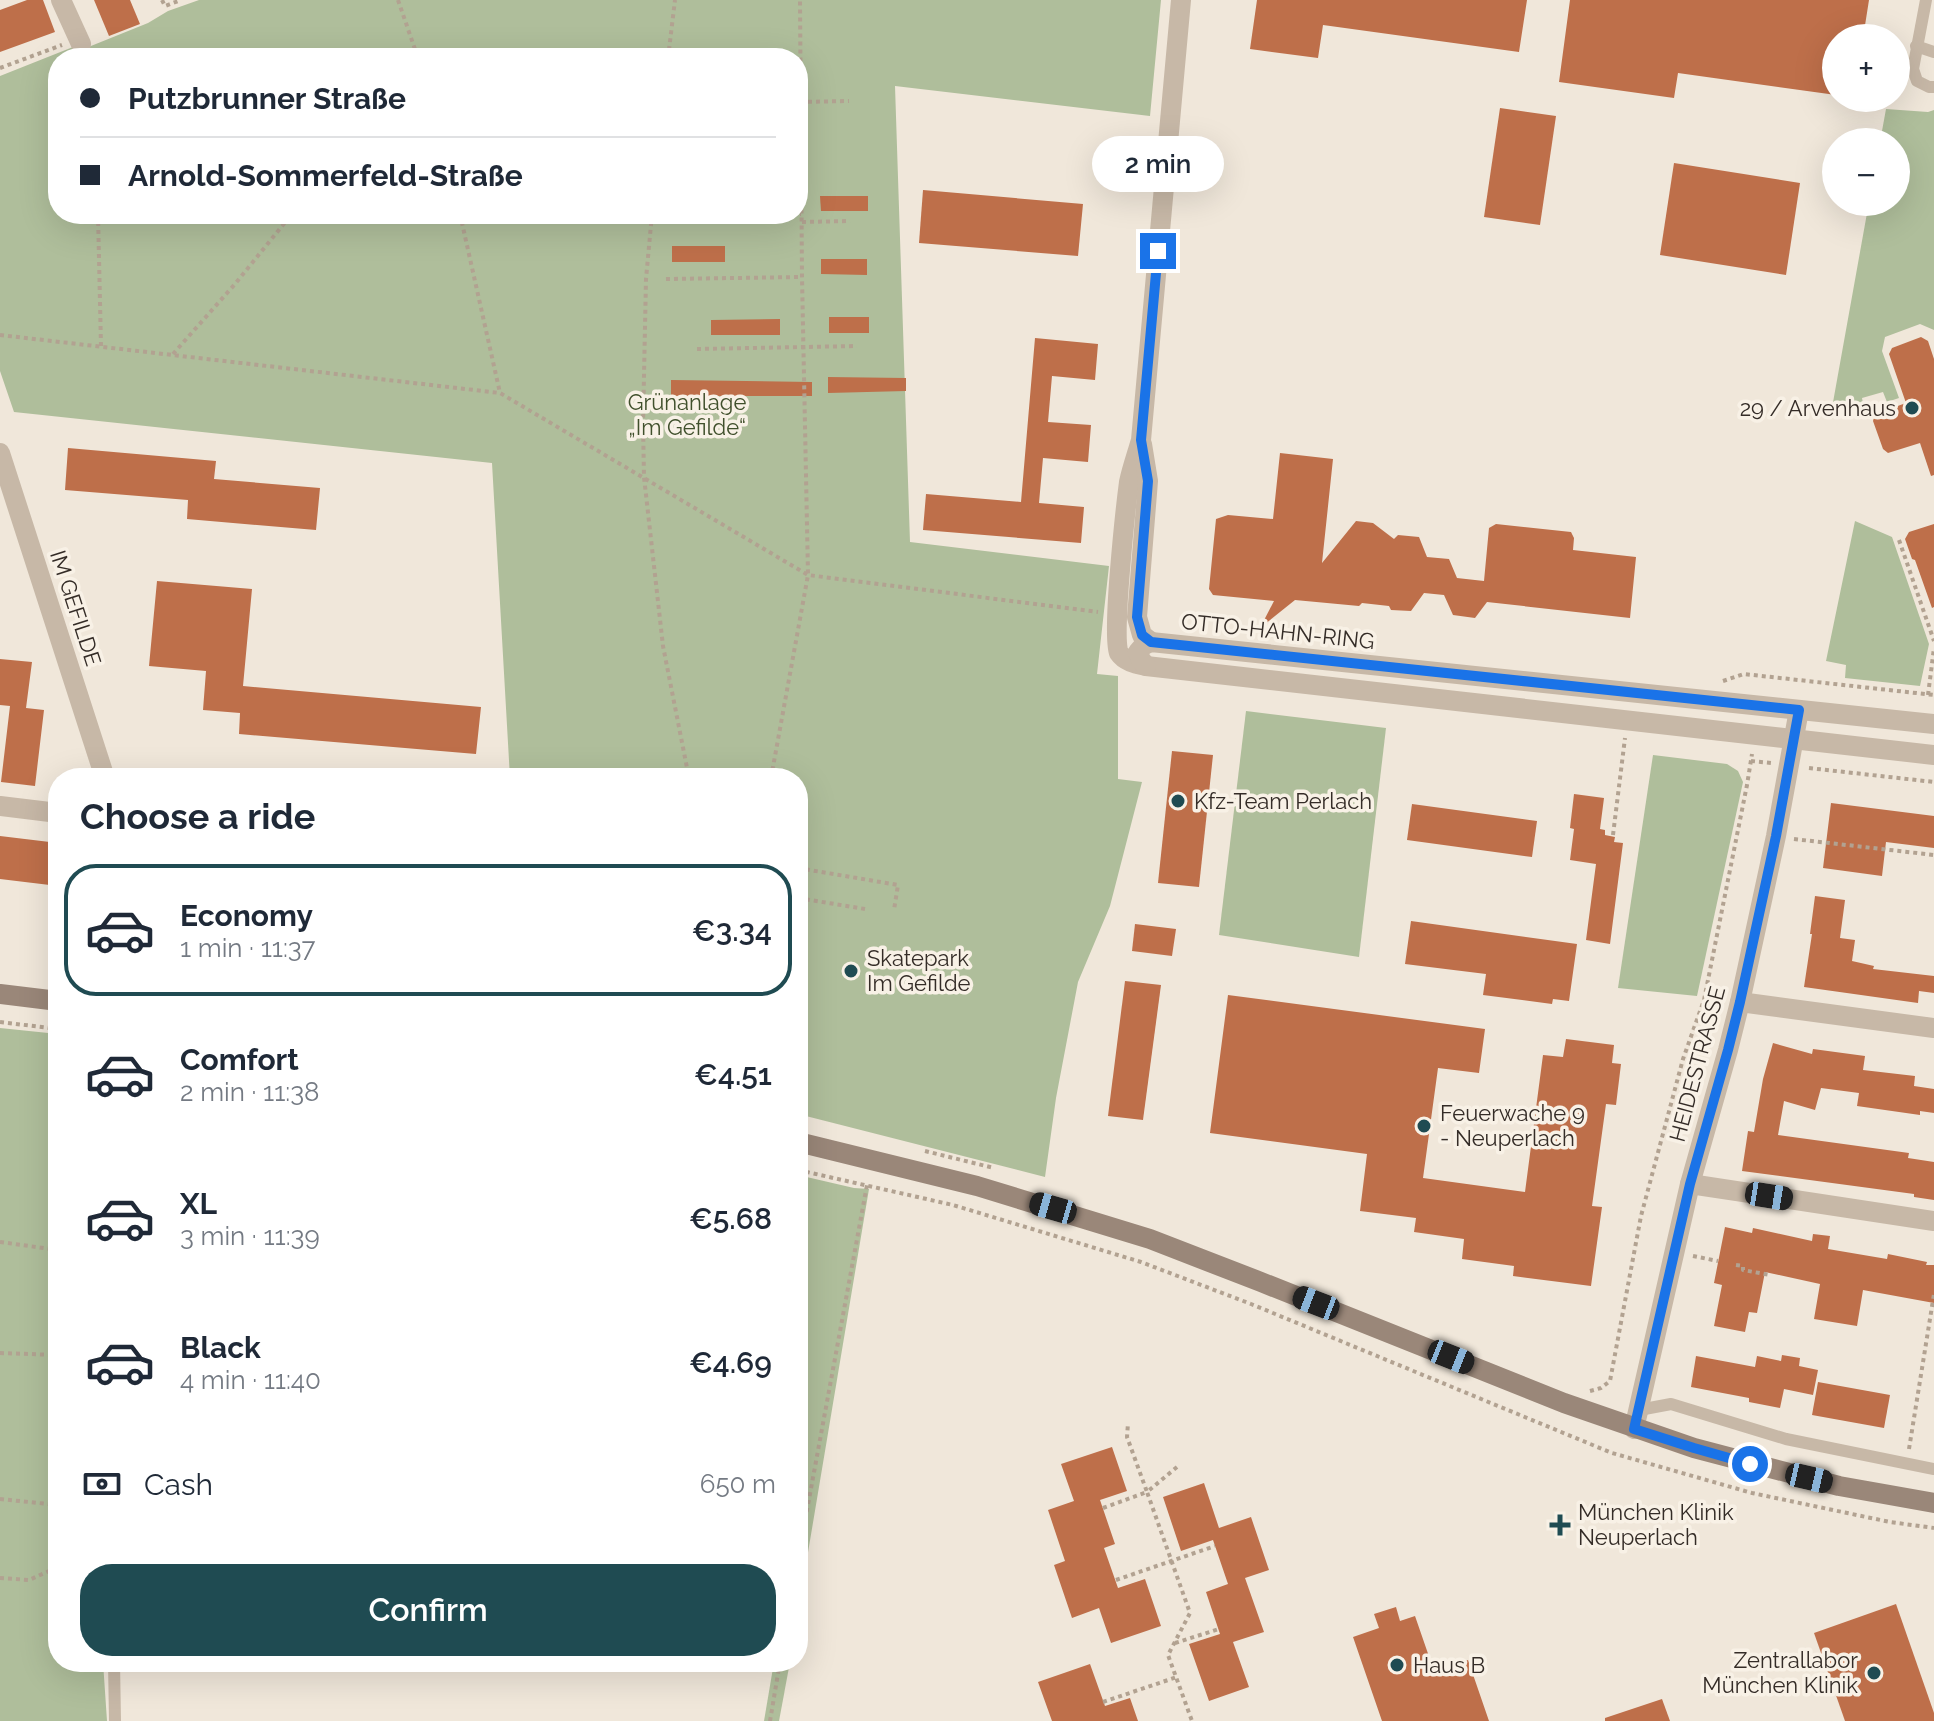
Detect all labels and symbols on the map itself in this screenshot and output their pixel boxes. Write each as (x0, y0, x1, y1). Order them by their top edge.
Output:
callout: 2 min (1092, 135, 1224, 191)
route end (1140, 233, 1176, 269)
park label: Grünanlage „Im Gefilde“ (628, 389, 746, 440)
place label: 29 / Arvenhaus (1740, 395, 1896, 421)
marker: 29 / Arvenhaus (1903, 399, 1921, 417)
street label: IM GEFILDE (45, 547, 107, 669)
street label: OTTO-HAHN-RING (1180, 608, 1376, 654)
place label: Kfz-Team Perlach (1194, 788, 1372, 814)
marker: Kfz-Team Perlach (1169, 792, 1187, 810)
place label: Skatepark Im Gefilde (867, 945, 971, 996)
marker: Skatepark Im Gefilde (842, 962, 860, 980)
street label: HEIDESTRASSE (1664, 983, 1730, 1145)
place label: Feuerwache 9 - Neuperlach (1440, 1100, 1585, 1151)
marker: Feuerwache 9 - Neuperlach (1415, 1117, 1433, 1135)
car (1743, 1180, 1795, 1212)
car (1027, 1190, 1079, 1226)
car (1289, 1283, 1343, 1323)
car (1424, 1337, 1478, 1377)
route start (1732, 1446, 1768, 1482)
car (1783, 1461, 1835, 1495)
place label: München Klinik Neuperlach (1578, 1499, 1734, 1550)
marker: München Klinik Neuperlach (1549, 1514, 1571, 1536)
place label: Zentrallabor München Klinik (1702, 1647, 1858, 1698)
place label: Haus B (1413, 1652, 1485, 1678)
marker: Haus B (1388, 1656, 1406, 1674)
marker: Zentrallabor München Klinik (1865, 1664, 1883, 1682)

